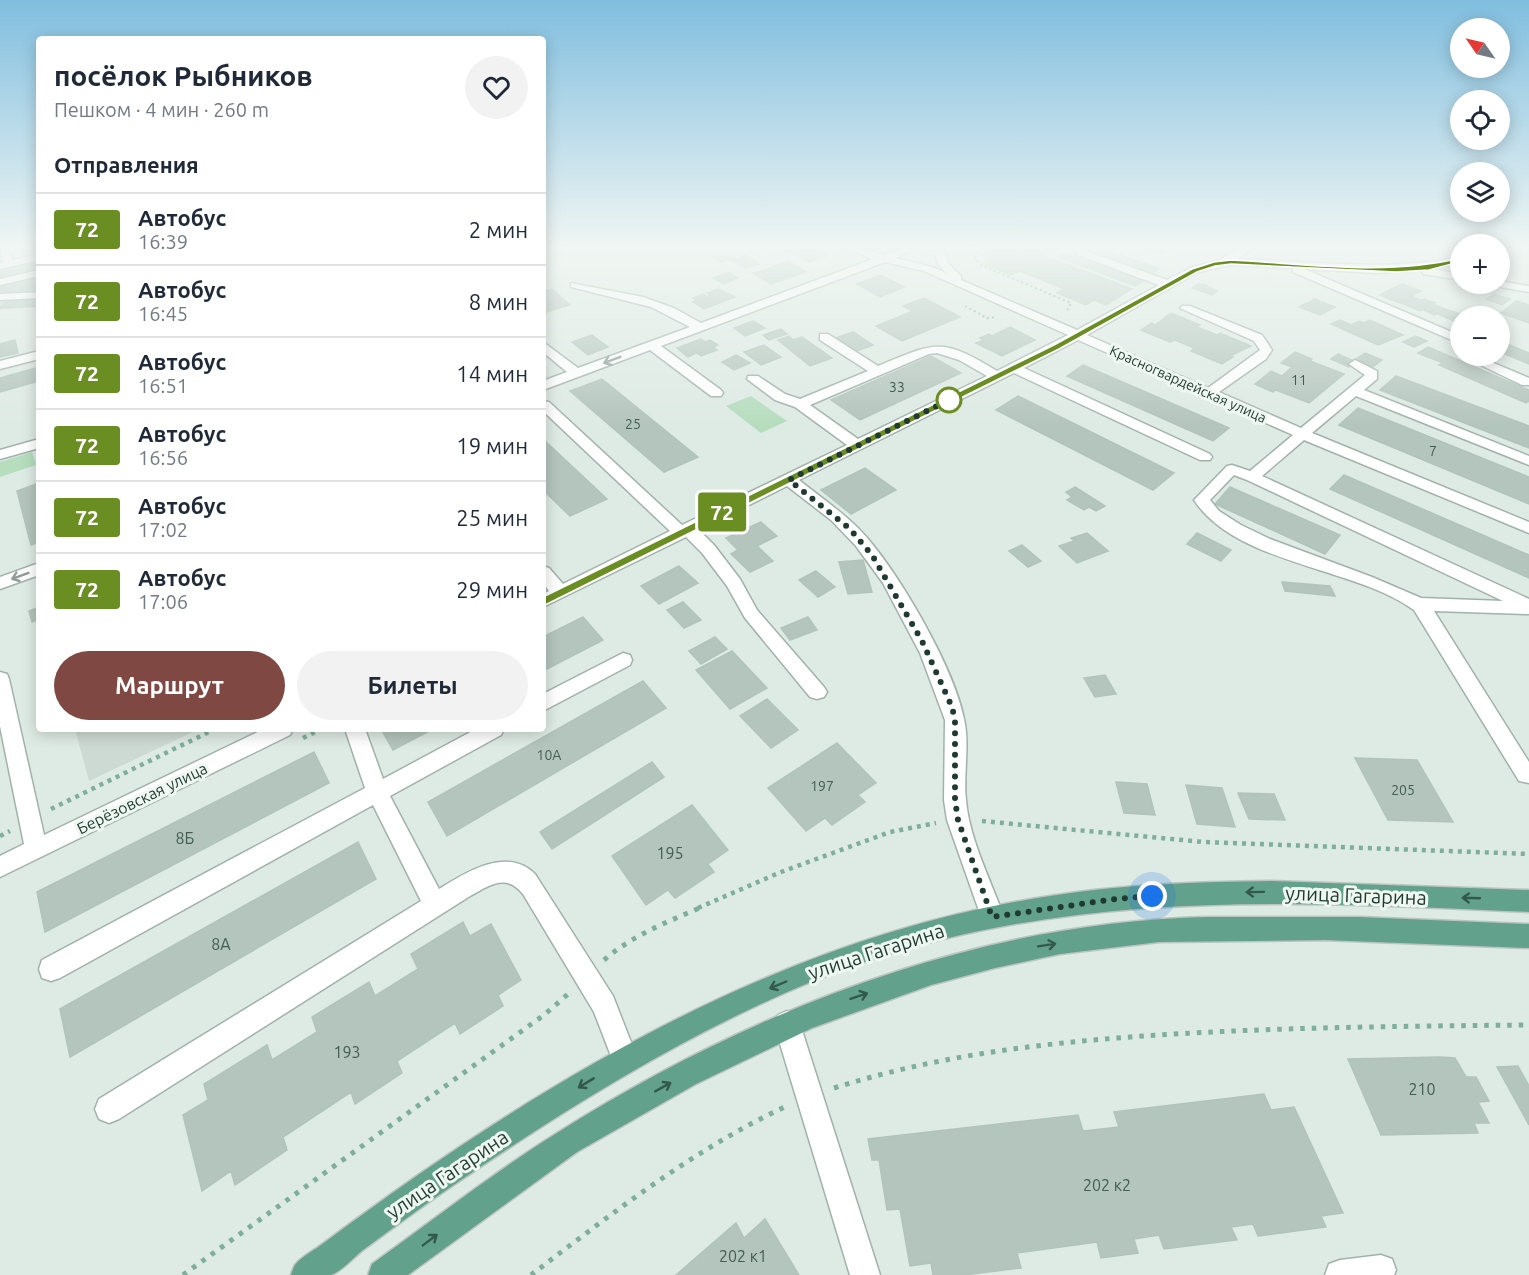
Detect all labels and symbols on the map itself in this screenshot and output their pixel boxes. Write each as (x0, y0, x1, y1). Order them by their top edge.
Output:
north arrow (1450, 18, 1510, 78)
street label: Красногвардейская улица (1107, 342, 1269, 426)
one-way arrow (603, 355, 622, 366)
house number: 11 (1291, 372, 1307, 388)
house number: 33 (889, 379, 905, 395)
unlabelled marker (936, 387, 962, 413)
house number: 25 (625, 416, 641, 432)
house number: 7 (1429, 443, 1437, 459)
line badge: 72 (695, 492, 749, 532)
one-way arrow (11, 571, 29, 582)
house number: 10А (537, 747, 561, 763)
street label: Берёзовская улица (74, 759, 210, 837)
house number: 197 (810, 778, 834, 794)
house number: 205 (1391, 782, 1415, 798)
house number: 8Б (176, 829, 195, 847)
house number: 195 (656, 844, 684, 862)
your location (1137, 881, 1167, 911)
street label: улица Гагарина (1285, 881, 1427, 909)
one-way arrow (1245, 887, 1265, 898)
one-way arrow (1461, 893, 1481, 904)
street label: улица Гагарина (805, 918, 947, 984)
house number: 8А (211, 935, 231, 953)
one-way arrow (1036, 939, 1056, 950)
one-way arrow (770, 980, 788, 991)
one-way arrow (849, 989, 867, 1000)
house number: 193 (333, 1043, 361, 1061)
one-way arrow (578, 1078, 595, 1090)
house number: 210 (1408, 1080, 1436, 1098)
one-way arrow (654, 1081, 671, 1093)
street label: улица Гагарина (382, 1125, 512, 1223)
house number: 202 к2 (1083, 1176, 1131, 1194)
one-way arrow (422, 1234, 438, 1246)
house number: 202 к1 (719, 1247, 767, 1265)

